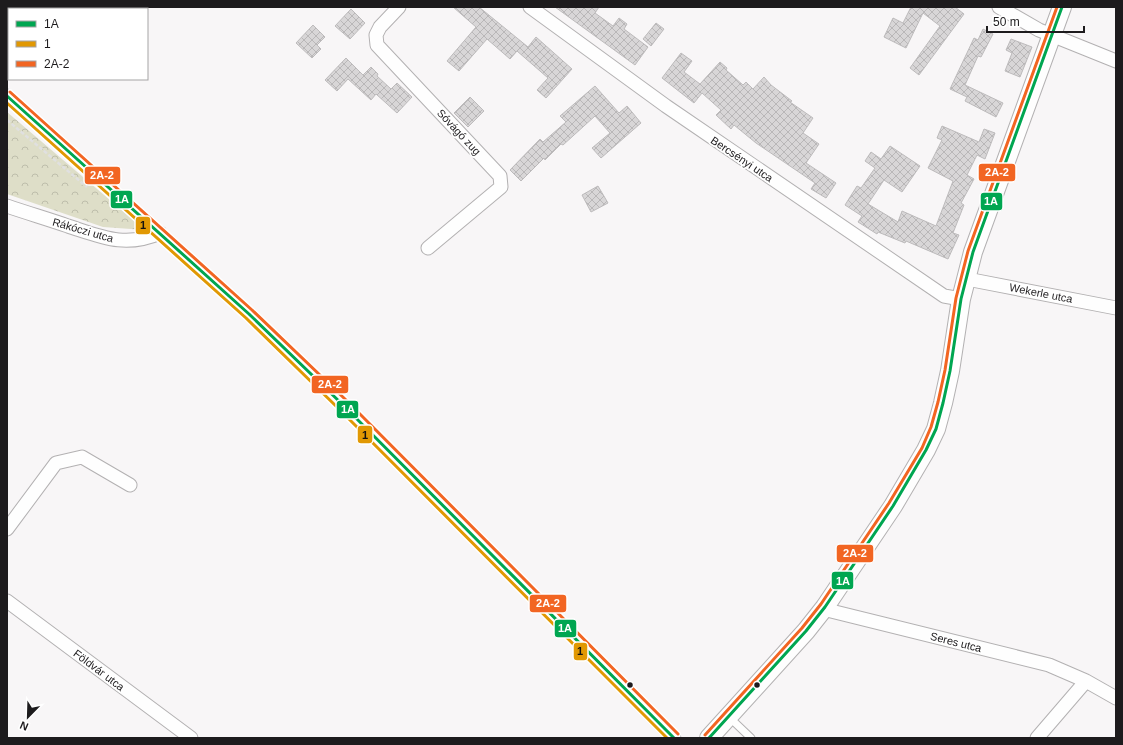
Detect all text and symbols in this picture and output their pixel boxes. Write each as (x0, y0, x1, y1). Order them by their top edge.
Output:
legend (8, 8, 148, 80)
scale bar (987, 8, 1084, 34)
text: 50 m (993, 15, 1020, 29)
text: 1A (44, 17, 59, 31)
text: 1 (44, 37, 51, 51)
text: 2A-2 (44, 57, 70, 71)
street label: Sóvágó zug (435, 107, 483, 157)
street label: Bercsényi utca (709, 134, 776, 185)
line badge: 2A-2 (978, 163, 1016, 182)
line badge: 2A-2 (84, 166, 121, 185)
text: 2A-2 (985, 166, 1009, 178)
text: 2A-2 (90, 169, 114, 181)
line badge: 1A (110, 190, 133, 209)
line badge: 1A (980, 192, 1003, 211)
text: 1A (115, 193, 129, 205)
text: 1A (984, 195, 998, 207)
street label: Rákóczi utca (51, 216, 116, 245)
line badge: 1 (135, 216, 151, 235)
text: 1 (140, 219, 146, 231)
street label: Wekerle utca (1008, 281, 1074, 305)
line badge: 2A-2 (311, 375, 349, 394)
text: 2A-2 (318, 378, 342, 390)
line badge: 1A (336, 400, 359, 419)
text: 1A (341, 403, 355, 415)
line badge: 1 (357, 425, 373, 444)
text: 1 (362, 429, 368, 441)
line badge: 2A-2 (836, 544, 874, 563)
text: 2A-2 (843, 547, 867, 559)
line badge: 1A (831, 571, 854, 590)
text: 1A (836, 575, 850, 587)
line badge: 2A-2 (529, 594, 567, 613)
text: 2A-2 (536, 597, 560, 609)
line badge: 1A (554, 619, 577, 638)
text: 1A (558, 622, 572, 634)
street label: Seres utca (929, 630, 984, 654)
line badge: 1 (573, 642, 588, 661)
text: 1 (577, 645, 583, 657)
street label: Földvár utca (71, 647, 127, 694)
unlabelled marker (625, 680, 635, 690)
unlabelled marker (752, 680, 762, 690)
north arrow (8, 697, 48, 737)
text: N (18, 719, 30, 733)

